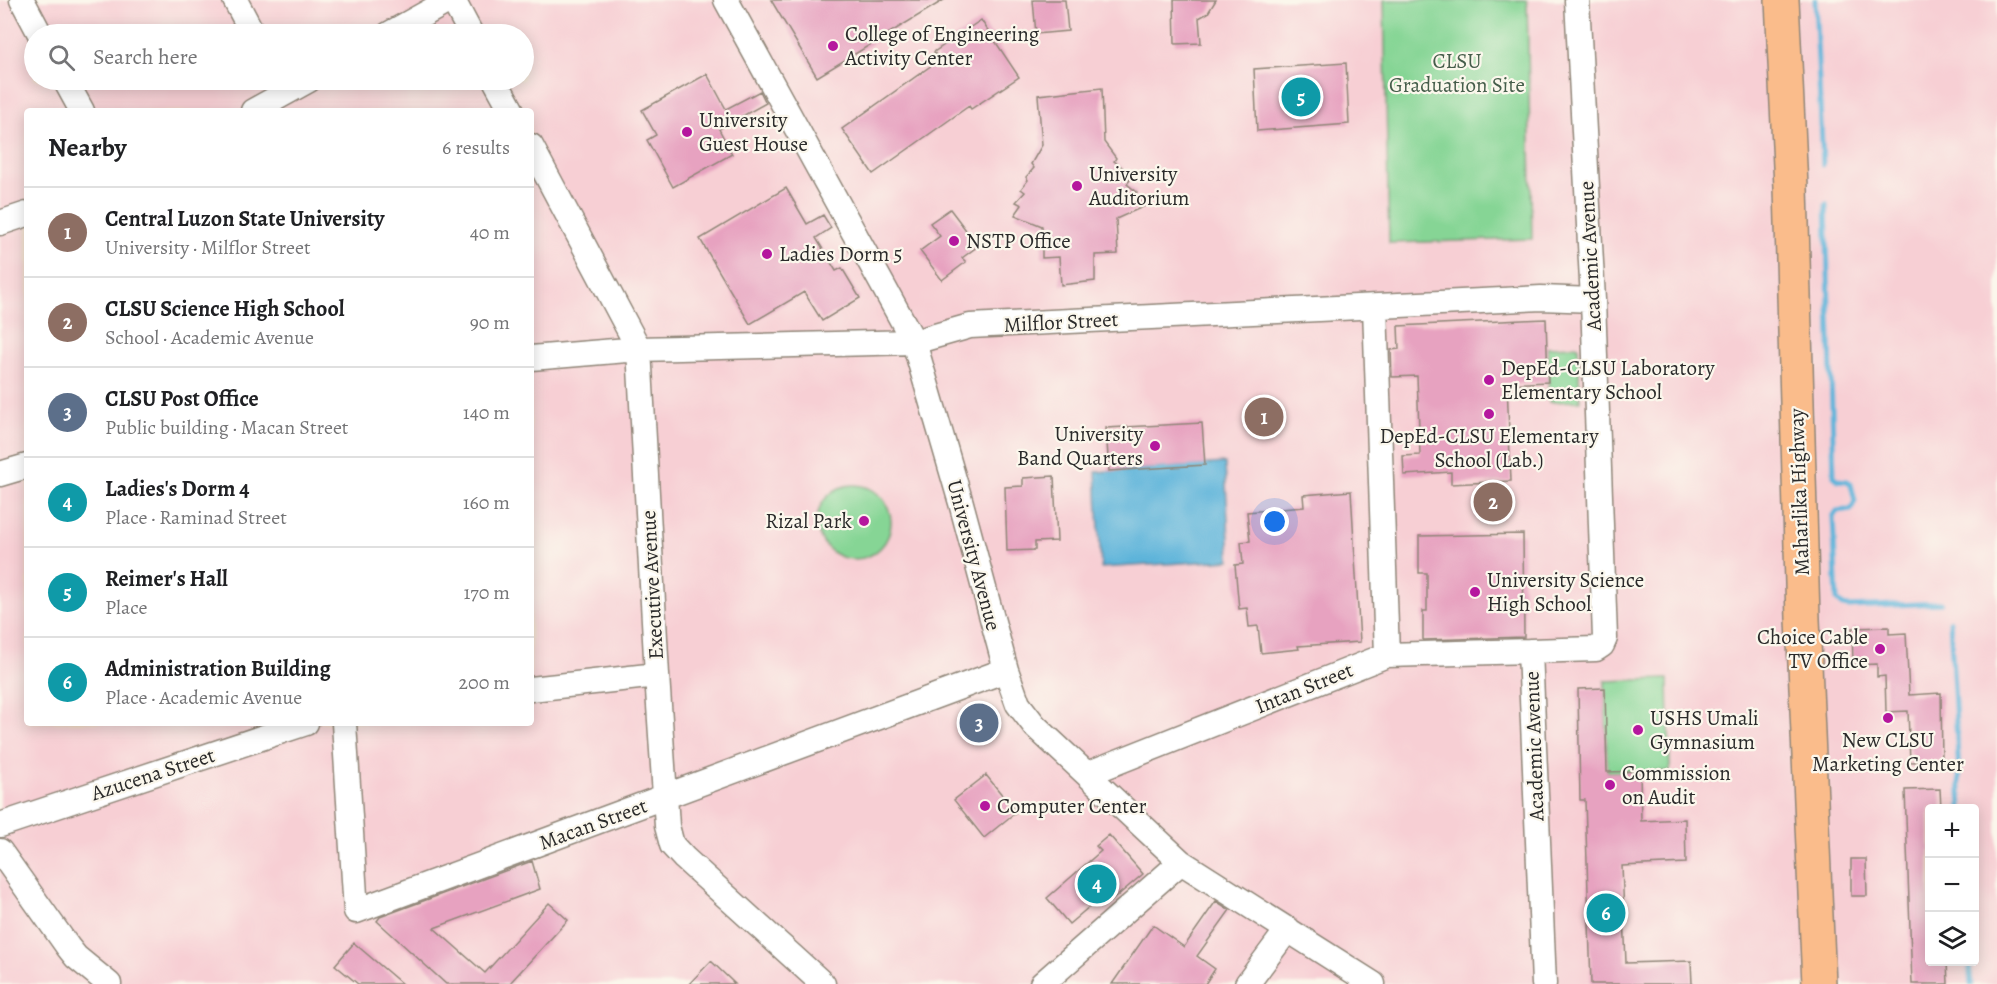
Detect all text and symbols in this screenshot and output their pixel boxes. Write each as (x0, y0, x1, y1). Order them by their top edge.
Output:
place label: College of Engineering Activity Center (844, 20, 1040, 72)
search box (24, 24, 534, 90)
marker: College of Engineering Activity Center (826, 39, 840, 53)
icon: search (45, 41, 78, 74)
text: Search here (93, 42, 198, 72)
park label: CLSU Graduation Site (1389, 47, 1525, 99)
pin: 5 (1282, 74, 1320, 120)
place label: University Guest House (699, 106, 808, 158)
marker: University Guest House (680, 125, 694, 139)
text: Nearby (48, 130, 127, 165)
text: 6 results (442, 134, 510, 161)
place label: University Auditorium (1088, 160, 1190, 212)
marker: University Auditorium (1070, 179, 1084, 193)
street label: Academic Avenue (1572, 180, 1608, 333)
text: Central Luzon State University (105, 204, 384, 234)
text: 1 (64, 219, 71, 246)
text: 40 m (470, 219, 510, 246)
place label: NSTP Office (966, 227, 1071, 255)
text: University · Milflor Street (105, 234, 311, 261)
marker: NSTP Office (947, 234, 961, 248)
place label: Ladies Dorm 5 (779, 240, 903, 268)
marker: Ladies Dorm 5 (760, 247, 774, 261)
text: CLSU Science High School (105, 294, 345, 324)
street label: Milflor Street (1003, 305, 1119, 339)
text: 2 (63, 309, 72, 336)
text: 90 m (470, 309, 510, 336)
text: School · Academic Avenue (105, 324, 314, 351)
place label: DepEd-CLSU Laboratory Elementary School (1501, 354, 1715, 406)
marker: DepEd-CLSU Laboratory Elementary School (1482, 373, 1496, 387)
text: CLSU Post Office (105, 384, 259, 414)
pin: 1 (1244, 394, 1284, 440)
text: 3 (63, 399, 72, 426)
text: 140 m (463, 399, 510, 426)
marker: DepEd-CLSU Elementary School (Lab.) (1482, 407, 1496, 421)
street label: Maharlika Highway (1782, 407, 1816, 576)
text: Public building · Macan Street (105, 414, 348, 441)
place label: University Band Quarters (1017, 420, 1144, 472)
place label: DepEd-CLSU Elementary School (Lab.) (1379, 422, 1599, 474)
marker: University Band Quarters (1148, 439, 1162, 453)
text: Ladies's Dorm 4 (105, 474, 250, 504)
street label: University Avenue (940, 476, 1008, 634)
pin: 2 (1474, 480, 1512, 524)
text: 4 (63, 489, 72, 516)
text: 160 m (463, 489, 510, 516)
text: Place · Raminad Street (105, 504, 287, 531)
place label: Rizal Park (765, 507, 853, 535)
your location (1260, 507, 1289, 536)
street label: Executive Avenue (634, 510, 670, 660)
marker: Rizal Park (857, 514, 871, 528)
text: Reimer's Hall (105, 564, 228, 594)
place label: University Science High School (1487, 566, 1644, 618)
text: 5 (63, 579, 72, 606)
text: 170 m (464, 579, 510, 606)
marker: University Science High School (1468, 585, 1482, 599)
text: Place (105, 594, 147, 621)
place label: Choice Cable TV Office (1757, 623, 1868, 675)
marker: Choice Cable TV Office (1873, 642, 1887, 656)
text: Administration Building (105, 654, 331, 684)
street label: Intan Street (1251, 656, 1357, 720)
text: 6 (63, 669, 72, 696)
text: 200 m (459, 669, 510, 696)
street label: Academic Avenue (1517, 671, 1551, 822)
text: Place · Academic Avenue (105, 684, 302, 711)
pin: 3 (960, 700, 998, 746)
place label: USHS Umali Gymnasium (1650, 704, 1759, 756)
marker: New CLSU Marketing Center (1881, 711, 1895, 725)
marker: USHS Umali Gymnasium (1631, 723, 1645, 737)
place label: New CLSU Marketing Center (1812, 726, 1964, 778)
street label: Azucena Street (87, 741, 218, 807)
place label: Commission on Audit (1622, 759, 1731, 811)
marker: Commission on Audit (1603, 778, 1617, 792)
street label: Macan Street (535, 791, 651, 857)
place label: Computer Center (997, 792, 1147, 820)
marker: Computer Center (978, 799, 992, 813)
map controls (1925, 804, 1979, 966)
button: + (1925, 804, 1979, 858)
button: − (1925, 858, 1979, 912)
pin: 4 (1078, 862, 1116, 906)
pin: 6 (1586, 890, 1626, 936)
button: layers (1925, 912, 1979, 966)

